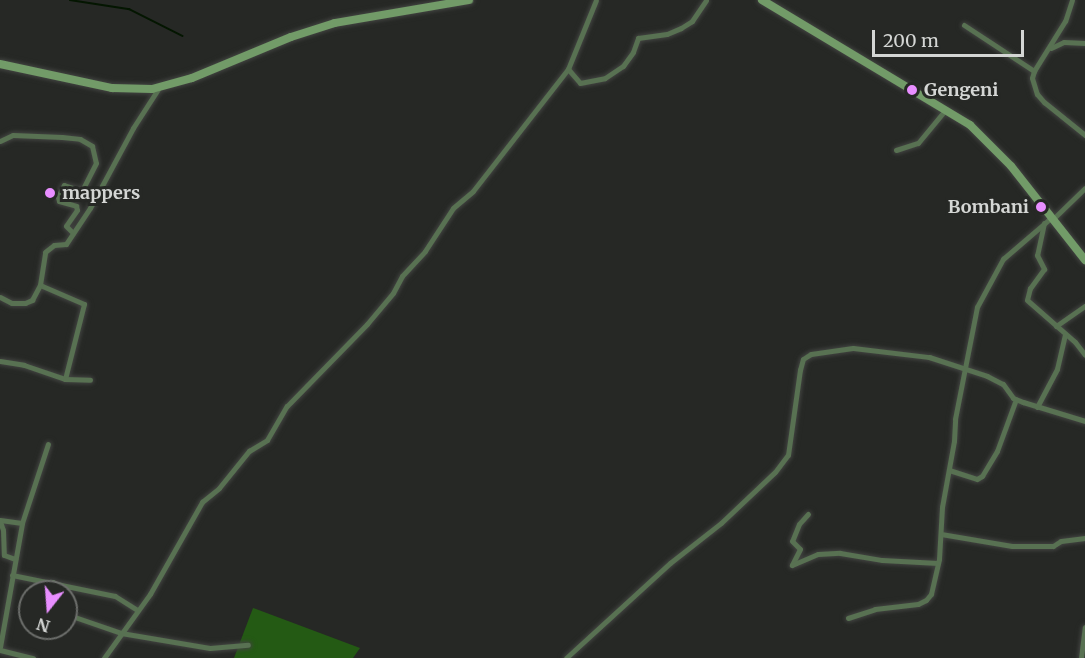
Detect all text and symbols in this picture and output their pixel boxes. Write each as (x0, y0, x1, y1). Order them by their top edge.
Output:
scale bar (875, 18, 1026, 56)
text: 200 m (883, 29, 939, 52)
place label: Gengeni (924, 79, 998, 101)
marker: Gengeni (905, 83, 919, 97)
place label: mappers (62, 182, 140, 204)
marker: mappers (43, 186, 57, 200)
place label: Bombani (948, 196, 1029, 218)
marker: Bombani (1034, 200, 1048, 214)
north arrow (18, 580, 78, 640)
text: N (34, 614, 52, 637)

